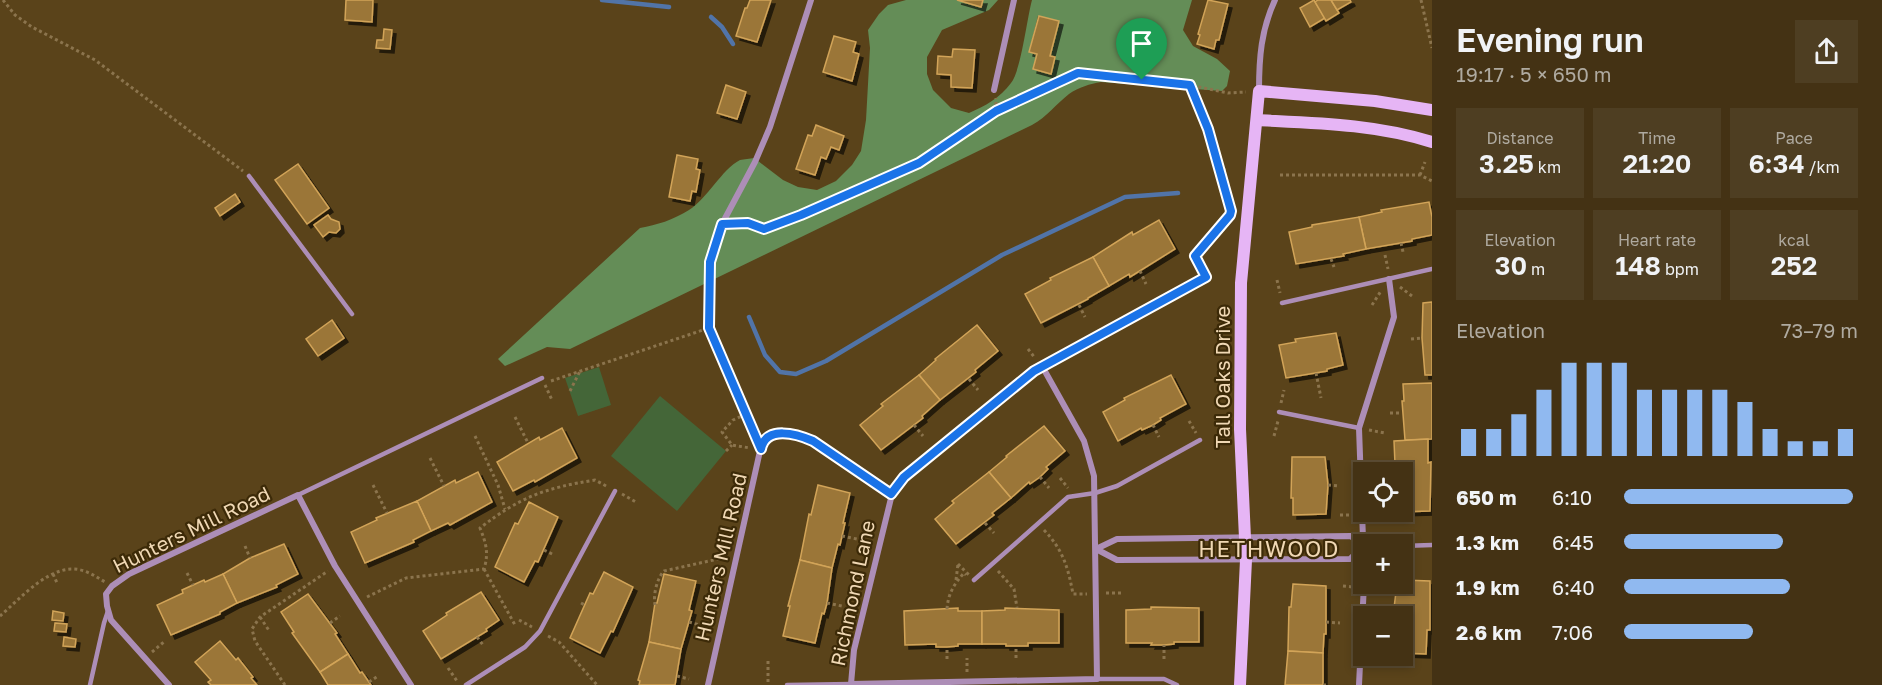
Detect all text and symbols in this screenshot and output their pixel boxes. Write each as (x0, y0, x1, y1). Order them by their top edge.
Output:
pin (1116, 18, 1167, 80)
text: Evening run (1456, 20, 1644, 59)
button: share (1795, 20, 1858, 83)
icon: arrive (1125, 27, 1158, 60)
text: 19:17 · 5 × 650 m (1456, 62, 1612, 86)
text: Distance (1486, 128, 1554, 148)
text: Time (1638, 128, 1676, 148)
text: Pace (1775, 128, 1813, 148)
text: 3.25 (1479, 148, 1534, 179)
text: 21:20 (1623, 148, 1691, 179)
text: 6:34 (1748, 148, 1805, 179)
text: km (1534, 157, 1561, 177)
text: /km (1805, 157, 1840, 177)
text: Elevation (1484, 230, 1556, 250)
text: Heart rate (1618, 230, 1696, 250)
text: kcal (1778, 230, 1810, 250)
text: 30 (1495, 250, 1527, 281)
text: 148 (1615, 250, 1661, 281)
text: 252 (1771, 250, 1817, 281)
text: m (1527, 259, 1545, 279)
text: bpm (1661, 259, 1699, 279)
street label: Tall Oaks Drive (1210, 306, 1234, 448)
text: Elevation (1456, 318, 1545, 342)
text: 73–79 m (1781, 318, 1858, 342)
map controls (1353, 462, 1413, 666)
button: locate (1353, 462, 1413, 522)
street label: Hunters Mill Road (689, 471, 751, 643)
street label: Hunters Mill Road (109, 481, 273, 577)
text: 650 m (1456, 485, 1516, 509)
text: 6:10 (1552, 485, 1592, 509)
street label: Richmond Lane (825, 518, 879, 668)
text: 1.3 km (1456, 530, 1519, 554)
text: 6:45 (1552, 530, 1594, 554)
button: + (1353, 534, 1413, 594)
district label: HETHWOOD (1198, 535, 1340, 562)
text: 1.9 km (1456, 575, 1520, 599)
text: 6:40 (1552, 575, 1595, 599)
button: − (1353, 606, 1413, 666)
text: 2.6 km (1456, 620, 1521, 644)
text: 7:06 (1552, 620, 1593, 644)

